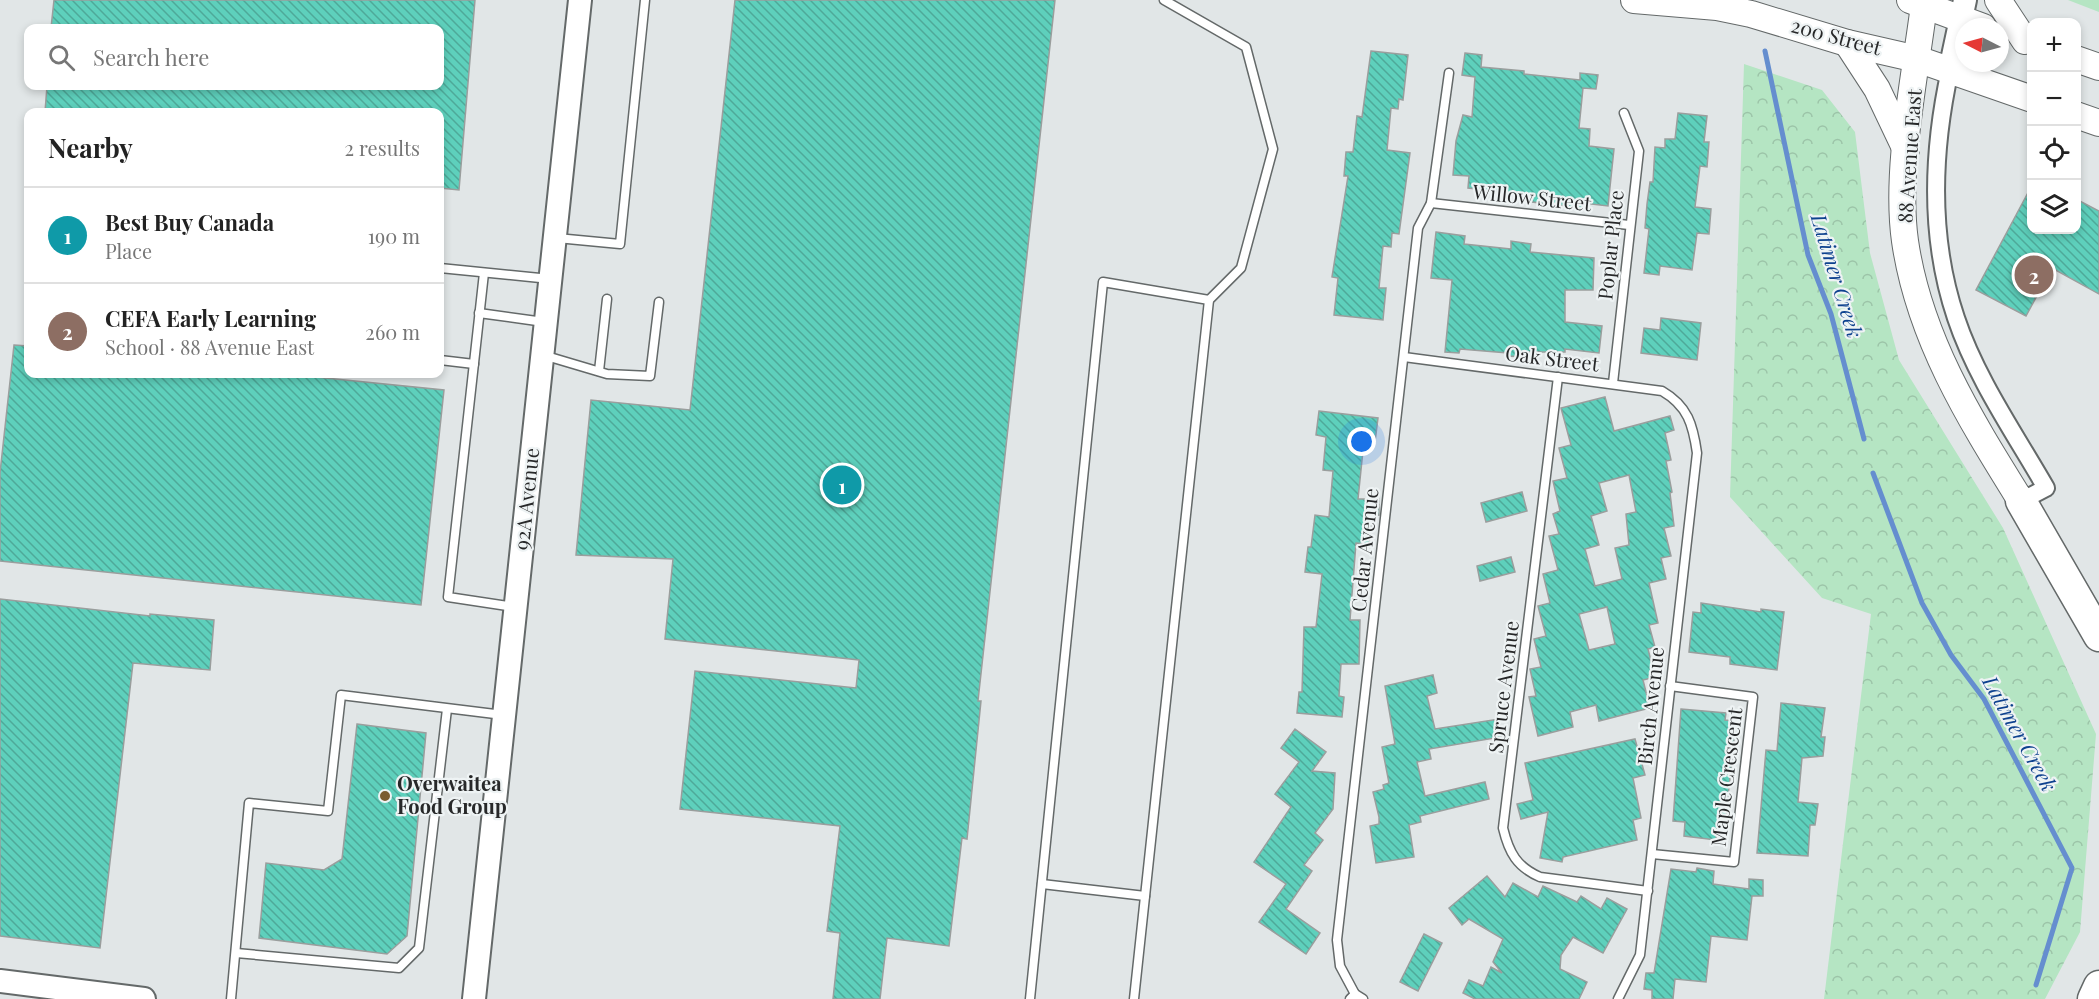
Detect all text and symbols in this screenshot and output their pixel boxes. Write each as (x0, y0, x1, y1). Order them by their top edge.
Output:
street label: 200 Street (1788, 11, 1885, 61)
north arrow (1955, 18, 2009, 72)
map controls (2027, 18, 2081, 234)
button: + (2027, 18, 2081, 72)
search box (24, 24, 444, 90)
icon: search (45, 41, 78, 74)
text: Search here (93, 42, 209, 72)
button: − (2027, 72, 2081, 126)
street label: 88 Avenue East (1890, 87, 1927, 224)
button: locate (2027, 126, 2081, 180)
text: Nearby (48, 130, 133, 165)
text: 2 results (345, 134, 420, 161)
street label: Willow Street (1471, 177, 1594, 216)
button: layers (2027, 180, 2081, 234)
street label: Poplar Place (1590, 189, 1629, 301)
text: Best Buy Canada (105, 207, 274, 237)
water label: Latimer Creek (1805, 209, 1870, 341)
text: 1 (64, 222, 71, 249)
text: 190 m (368, 222, 420, 249)
text: Place (105, 237, 152, 264)
pin: 2 (2014, 252, 2054, 298)
text: CEFA Early Learning (105, 303, 316, 333)
text: 2 (62, 318, 73, 345)
text: 260 m (365, 318, 420, 345)
text: School · 88 Avenue East (105, 333, 314, 360)
street label: Oak Street (1504, 338, 1601, 377)
your location (1347, 427, 1376, 456)
street label: 92A Avenue (507, 446, 544, 551)
pin: 1 (822, 462, 862, 508)
street label: Cedar Avenue (1344, 487, 1383, 613)
street label: Spruce Avenue (1481, 619, 1524, 755)
street label: Birch Avenue (1630, 646, 1669, 766)
water label: Latimer Creek (1977, 669, 2064, 796)
street label: Maple Crescent (1704, 705, 1748, 848)
place label: Overwaitea Food Group (397, 769, 507, 819)
marker: Overwaitea Food Group (378, 789, 392, 803)

